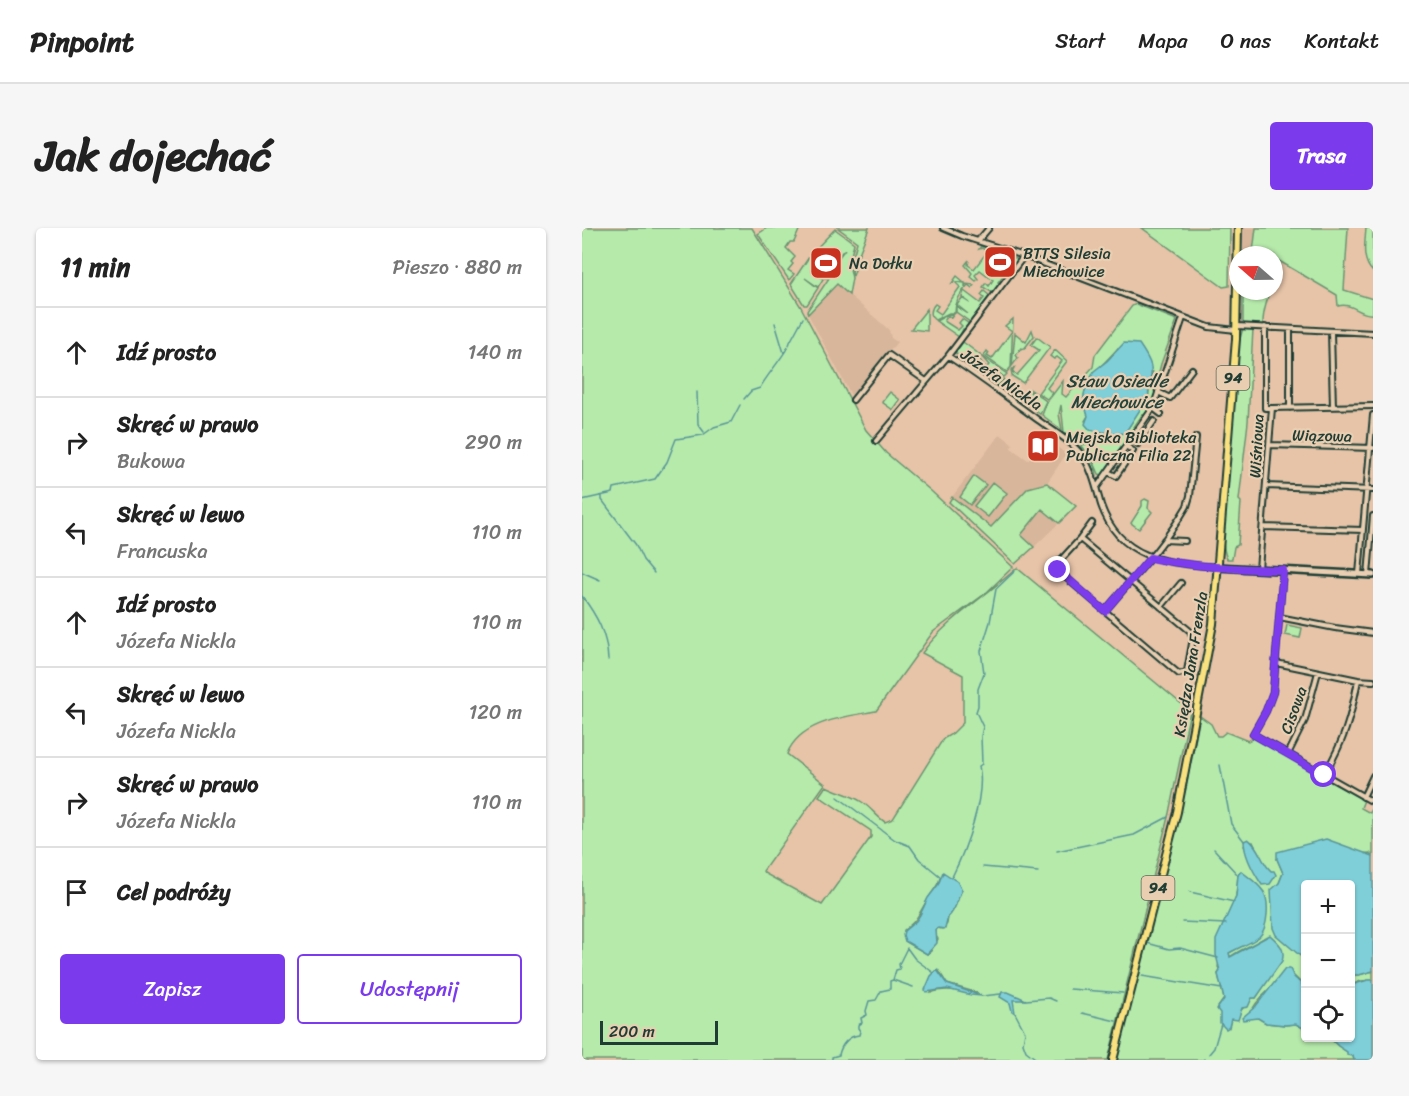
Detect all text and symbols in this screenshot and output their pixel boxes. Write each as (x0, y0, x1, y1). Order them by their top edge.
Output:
text: Pinpoint (30, 17, 134, 66)
text: Start (1055, 22, 1105, 60)
text: Mapa (1138, 22, 1188, 60)
text: O nas (1221, 22, 1271, 60)
text: Kontakt (1304, 22, 1379, 60)
text: Jak dojechać (36, 119, 271, 193)
button: Trasa (1270, 122, 1373, 190)
place label: BTTS Silesia Miechowice (1023, 239, 1111, 286)
text: 11 min (60, 244, 130, 290)
sports icon: BTTS Silesia Miechowice (982, 244, 1018, 280)
sports icon: Na Dołku (808, 245, 844, 281)
north arrow (1229, 246, 1283, 300)
place label: Na Dołku (849, 249, 913, 278)
text: Pieszo · 880 m (392, 250, 522, 285)
text: Idź prosto (117, 333, 216, 372)
text: 140 m (468, 335, 522, 370)
icon: ahead (60, 336, 93, 369)
street label: Józefa Nickla (954, 340, 1049, 419)
water label: Staw Osiedle Miechowice (1066, 365, 1170, 418)
road number: 94 (1216, 366, 1250, 390)
text: Skręć w prawo (117, 405, 259, 444)
street label: Wiśniowa (1240, 413, 1273, 479)
street label: Wiązowa (1292, 420, 1352, 451)
place label: Miejska Biblioteka Publiczna Filia 22 (1066, 423, 1197, 470)
text: 290 m (465, 425, 522, 460)
icon: right (60, 426, 93, 459)
library icon: Miejska Biblioteka Publiczna Filia 22 (1025, 428, 1061, 464)
text: Bukowa (117, 444, 185, 479)
text: Skręć w lewo (117, 495, 244, 534)
text: 110 m (472, 515, 522, 550)
icon: left (60, 516, 93, 549)
text: Francuska (117, 534, 207, 569)
route end (1044, 556, 1070, 582)
text: Idź prosto (117, 585, 216, 624)
street label: Księdza Jana Frenzla (1165, 589, 1216, 739)
text: 110 m (472, 605, 522, 640)
icon: ahead (60, 606, 93, 639)
text: Józefa Nickla (117, 624, 236, 659)
text: Skręć w lewo (117, 675, 244, 714)
street label: Cisowa (1271, 682, 1315, 738)
text: 120 m (469, 695, 522, 730)
icon: left (60, 696, 93, 729)
text: Józefa Nickla (117, 714, 236, 749)
route start (1310, 761, 1336, 787)
text: Skręć w prawo (117, 765, 259, 804)
text: 110 m (472, 785, 522, 820)
icon: right (60, 786, 93, 819)
text: Józefa Nickla (117, 804, 236, 839)
text: Cel podróży (117, 873, 230, 912)
icon: arrive (60, 876, 93, 909)
road number: 94 (1142, 876, 1174, 900)
map controls (1301, 880, 1355, 1042)
button: + (1301, 880, 1355, 934)
button: − (1301, 934, 1355, 988)
button: Zapisz (60, 954, 285, 1024)
button: Udostępnij (297, 954, 522, 1024)
button: locate (1301, 988, 1355, 1042)
text: 200 m (609, 1017, 655, 1046)
scale bar (600, 1018, 718, 1046)

